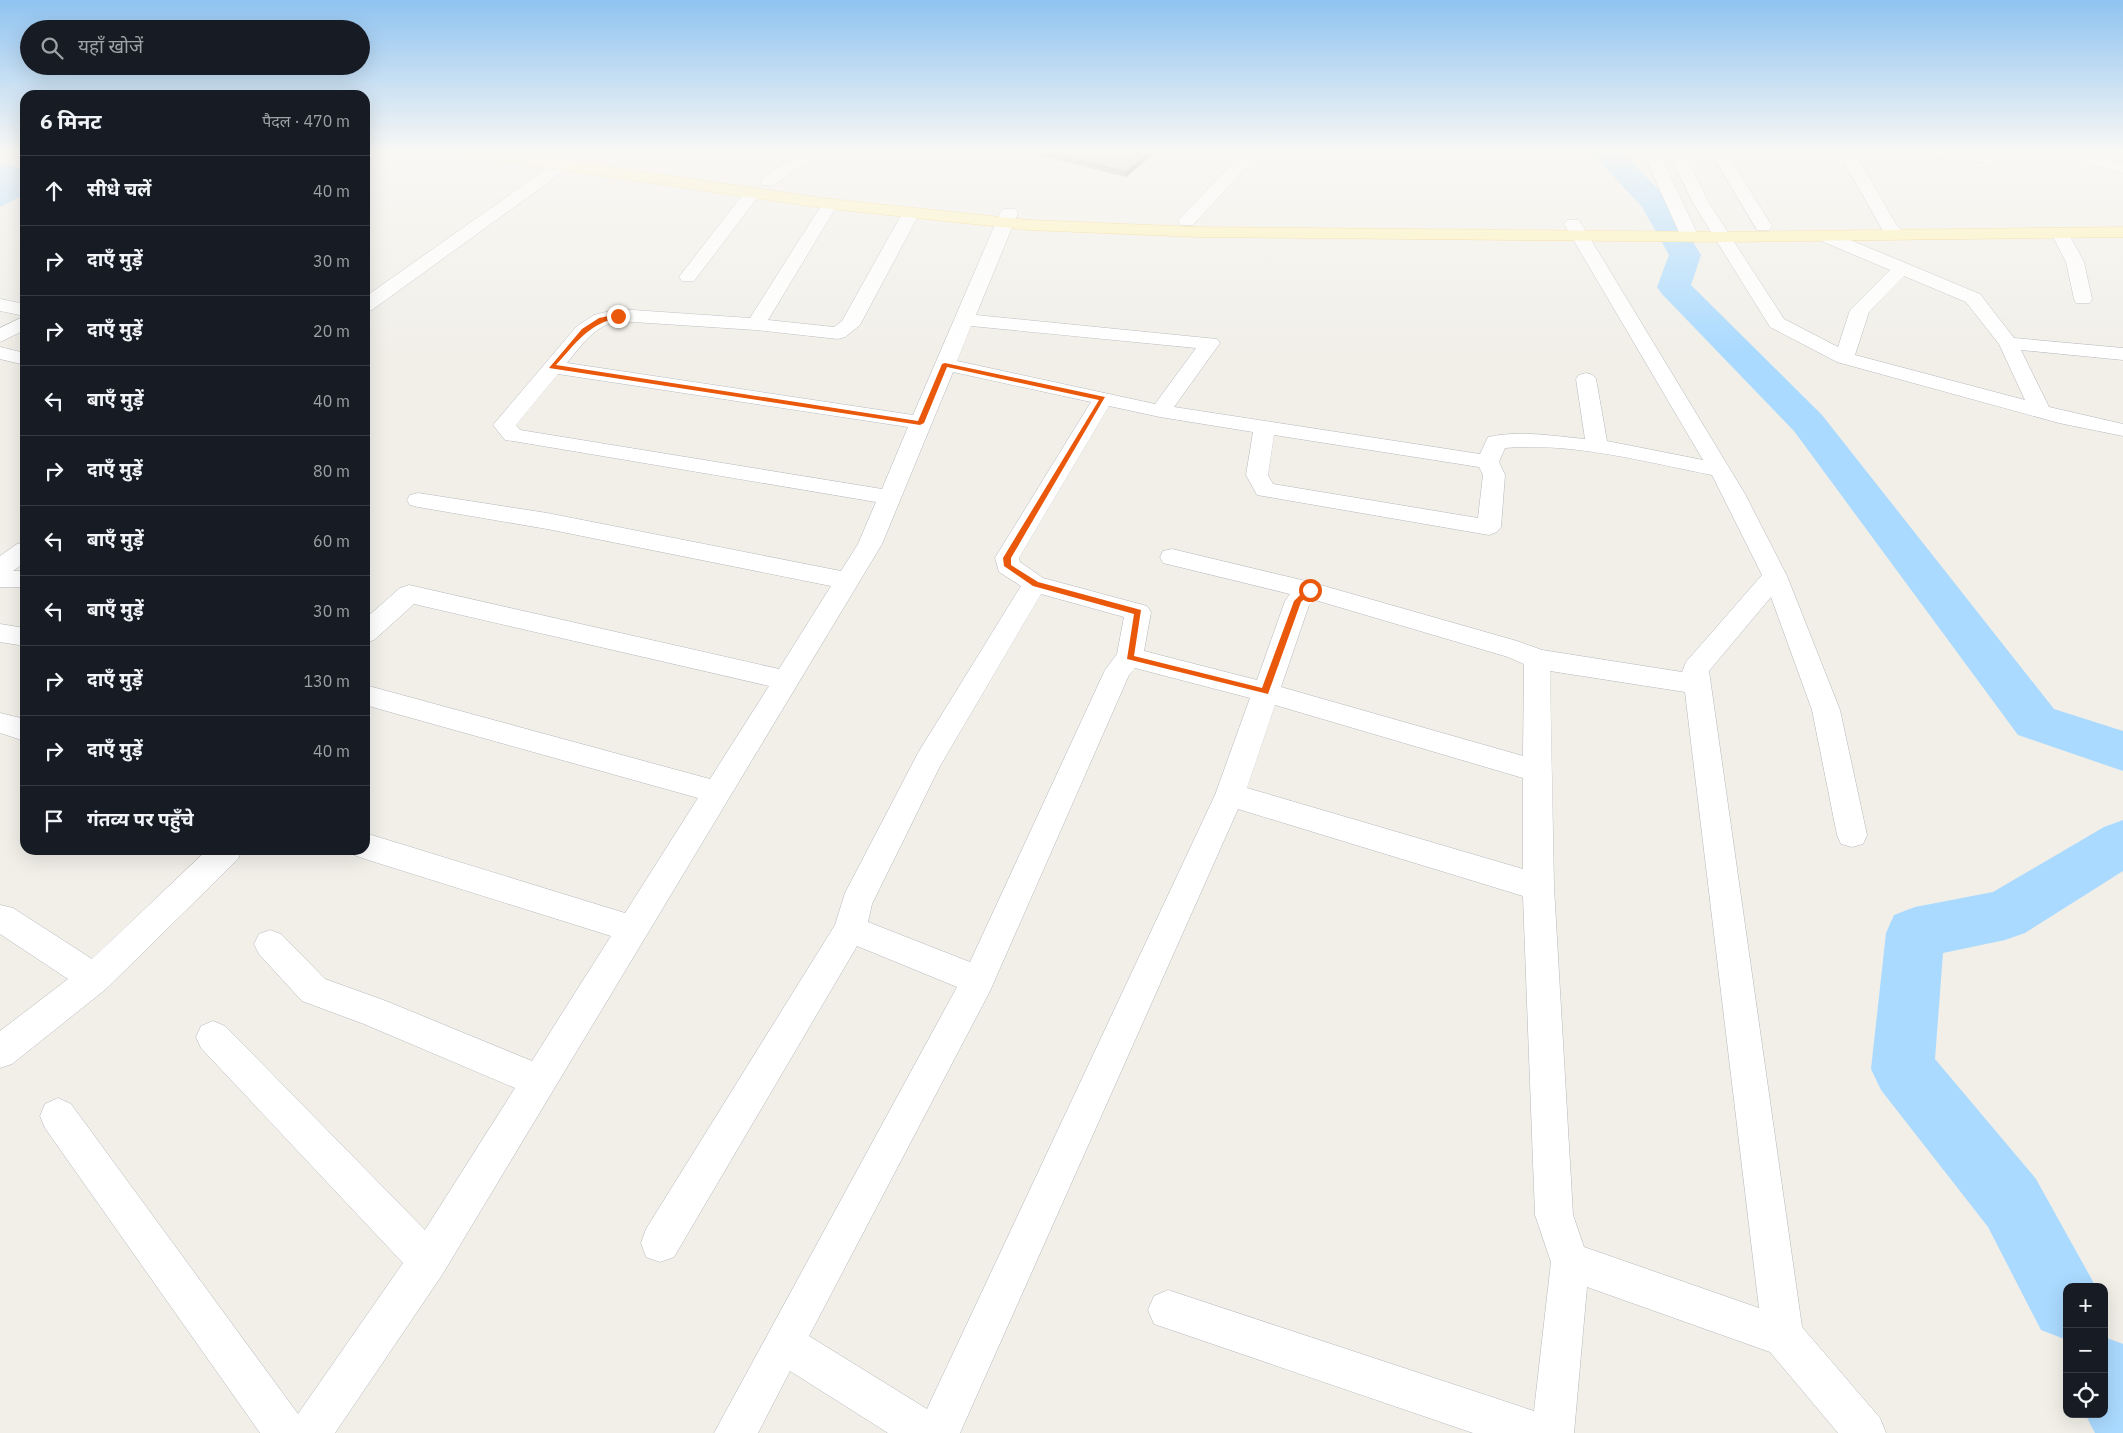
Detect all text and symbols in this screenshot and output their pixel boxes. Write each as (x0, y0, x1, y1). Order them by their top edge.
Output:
search box (20, 20, 370, 75)
icon: search (38, 34, 66, 62)
text: यहाँ खोजें (78, 34, 143, 58)
text: 6 मिनट (40, 107, 102, 135)
text: पैदल · 470 m (262, 111, 350, 131)
icon: ahead (40, 177, 68, 205)
text: सीधे चलें (87, 177, 151, 201)
text: 40 m (313, 181, 350, 201)
icon: right (40, 247, 68, 275)
text: दाएँ मुड़ें (87, 247, 143, 271)
text: 30 m (313, 251, 350, 271)
route end (607, 305, 630, 328)
icon: right (40, 317, 68, 345)
text: दाएँ मुड़ें (87, 317, 143, 341)
text: 20 m (313, 321, 350, 341)
icon: left (40, 387, 68, 415)
text: बाएँ मुड़ें (87, 387, 144, 411)
text: 40 m (313, 391, 350, 411)
icon: right (40, 457, 68, 485)
text: दाएँ मुड़ें (87, 457, 143, 481)
text: 80 m (313, 461, 350, 481)
icon: left (40, 527, 68, 555)
text: बाएँ मुड़ें (87, 527, 144, 551)
text: 60 m (313, 531, 350, 551)
route start (1299, 579, 1322, 602)
icon: left (40, 597, 68, 625)
text: बाएँ मुड़ें (87, 597, 144, 621)
text: 30 m (313, 601, 350, 621)
icon: right (40, 667, 68, 695)
text: दाएँ मुड़ें (87, 667, 143, 691)
text: 130 m (303, 671, 350, 691)
icon: right (40, 737, 68, 765)
text: दाएँ मुड़ें (87, 737, 143, 761)
text: 40 m (313, 741, 350, 761)
icon: arrive (40, 807, 68, 835)
text: गंतव्य पर पहुँचे (87, 807, 194, 831)
map controls (2063, 1283, 2108, 1418)
button: + (2063, 1283, 2108, 1328)
button: − (2063, 1328, 2108, 1373)
button: locate (2063, 1373, 2108, 1418)

